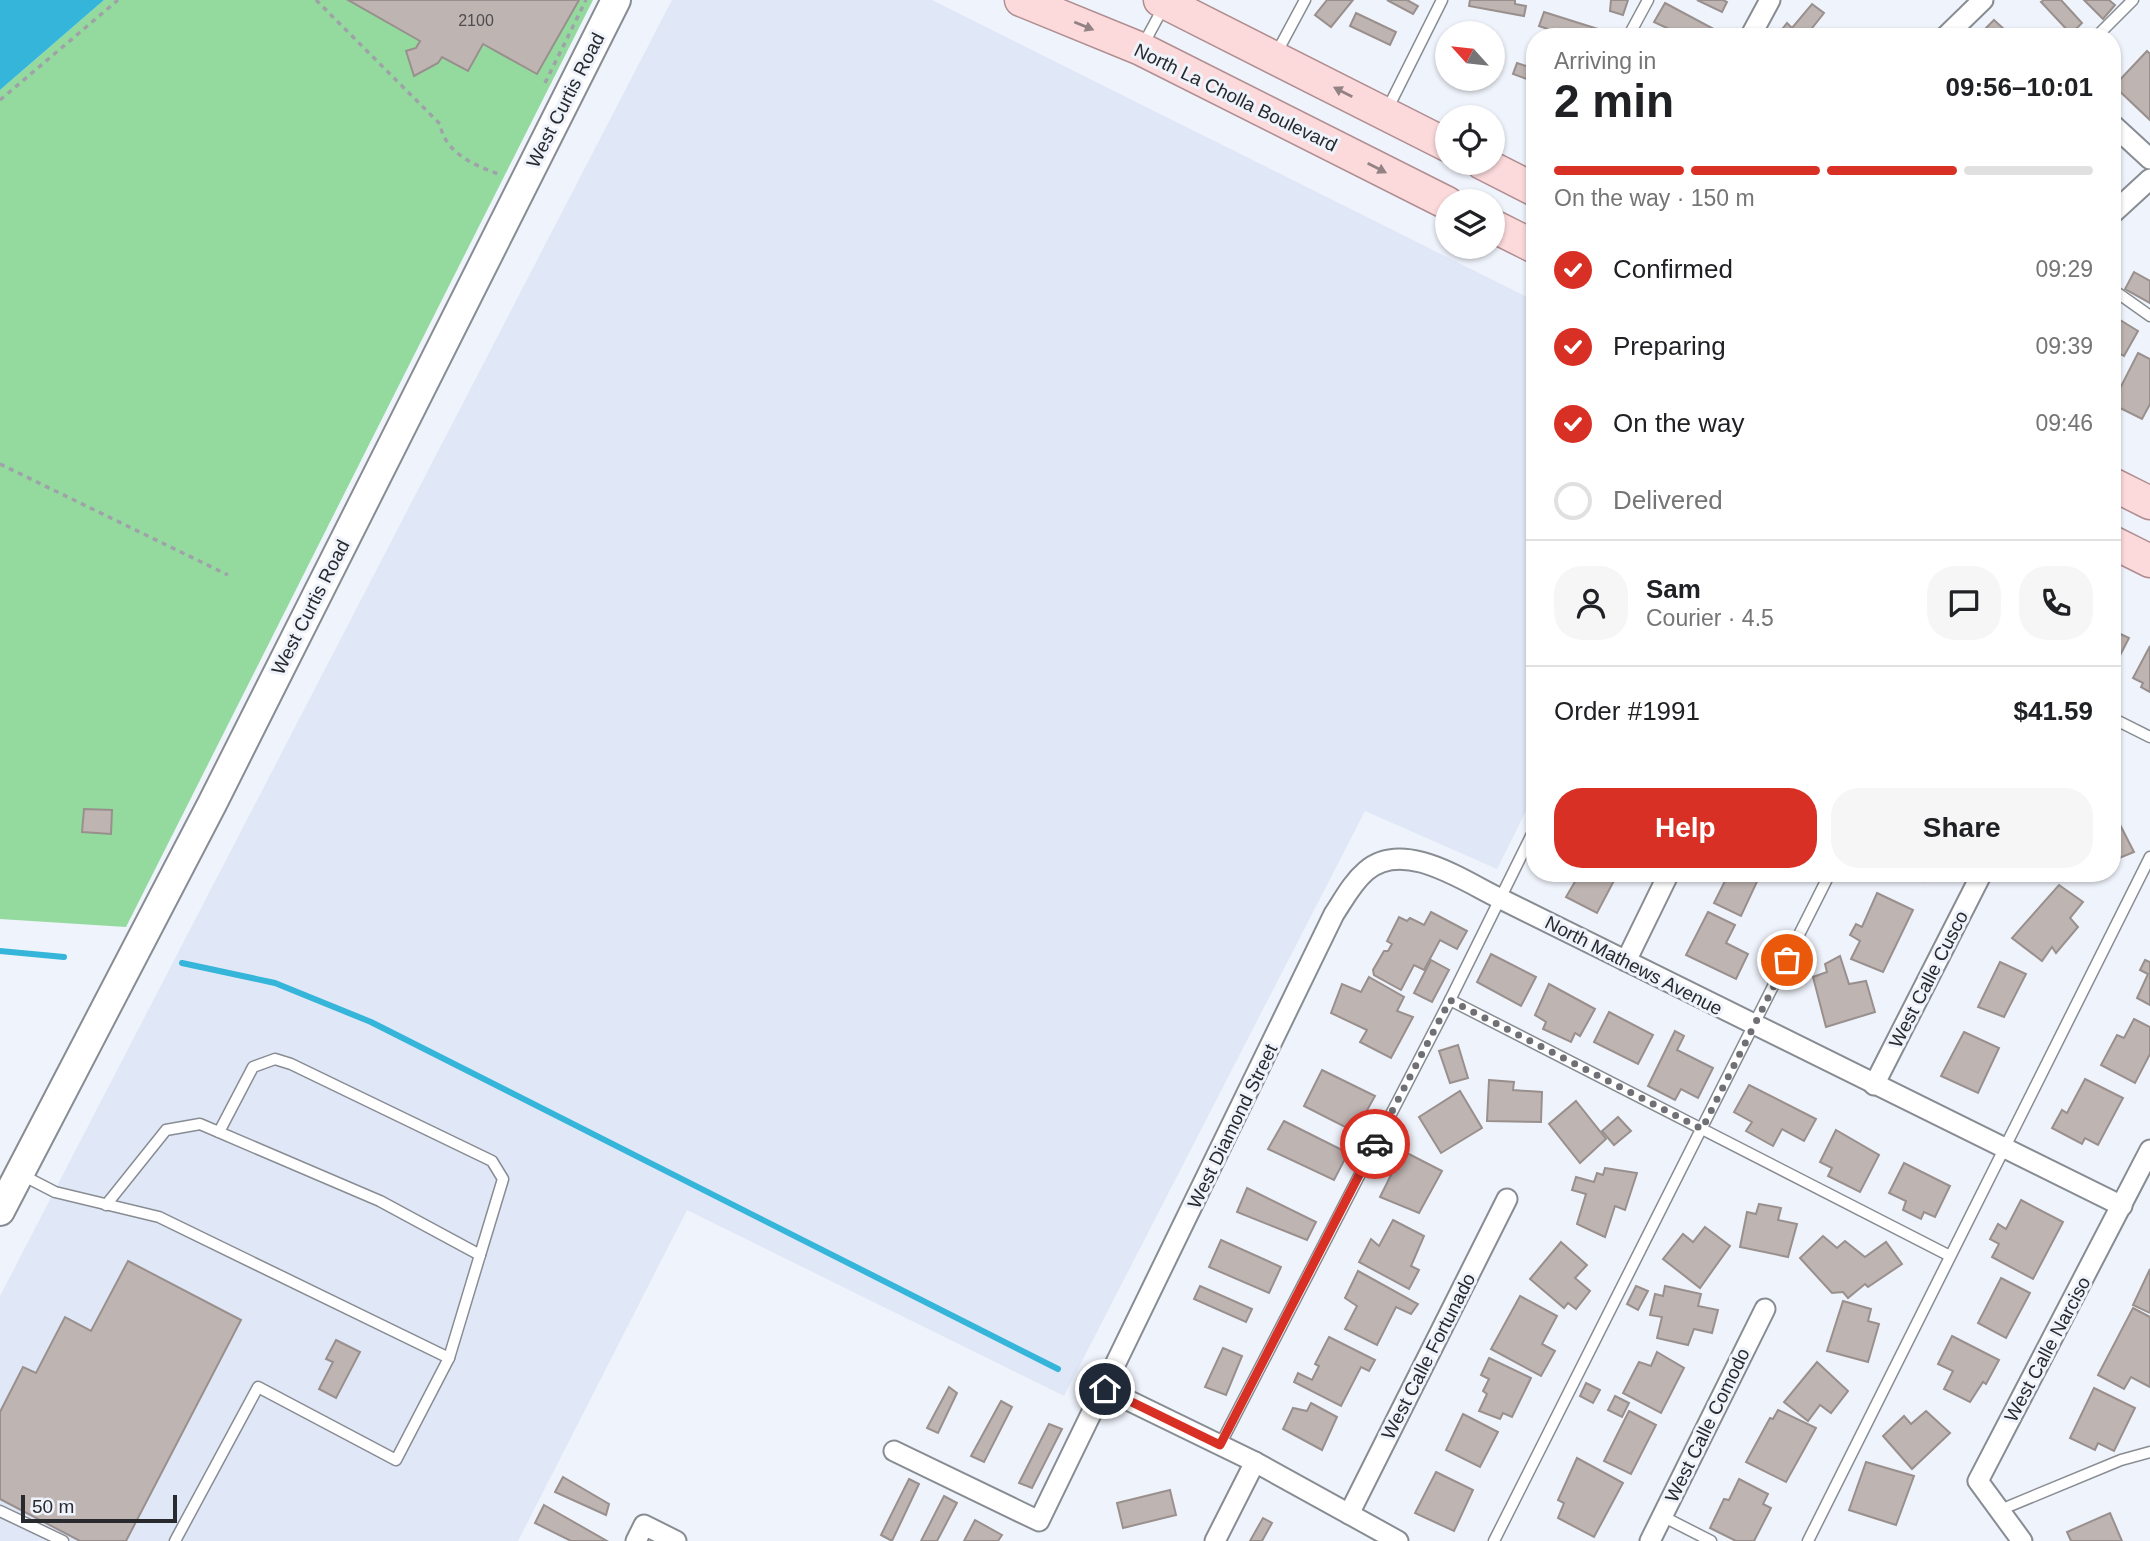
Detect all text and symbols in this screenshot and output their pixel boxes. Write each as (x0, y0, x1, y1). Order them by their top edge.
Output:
house number: 2100 (458, 12, 494, 29)
one-way arrow (1074, 20, 1095, 31)
north arrow (1435, 21, 1505, 91)
map controls (1435, 21, 1505, 259)
street label: West Curtis Road (522, 29, 609, 171)
street label: North La Cholla Boulevard (1131, 39, 1341, 156)
text: Arriving in (1554, 48, 1656, 74)
text: 09:56–10:01 (1946, 72, 2093, 102)
text: 2 min (1554, 75, 1674, 127)
one-way arrow (1333, 87, 1353, 98)
button: locate (1435, 105, 1505, 175)
one-way arrow (1367, 162, 1387, 173)
text: On the way · 150 m (1554, 185, 1755, 211)
button: layers (1435, 189, 1505, 259)
icon: check (1554, 251, 1592, 289)
text: Confirmed (1613, 254, 1733, 284)
text: 09:29 (2035, 256, 2093, 282)
icon: check (1554, 328, 1592, 366)
text: Preparing (1613, 331, 1726, 361)
text: 09:39 (2035, 333, 2093, 359)
icon: check (1554, 405, 1592, 443)
text: On the way (1613, 408, 1745, 438)
text: 09:46 (2035, 410, 2093, 436)
text: Delivered (1613, 485, 1723, 515)
street label: West Curtis Road (267, 536, 354, 678)
button: person (1554, 566, 1628, 640)
button: chat (1927, 566, 2001, 640)
button: phone (2019, 566, 2093, 640)
text: Sam (1646, 574, 1701, 604)
text: Courier · 4.5 (1646, 605, 1774, 631)
text: Order #1991 (1554, 696, 1700, 726)
text: $41.59 (2013, 696, 2093, 726)
button: Help (1554, 788, 1817, 868)
button: Share (1831, 788, 2093, 868)
street label: West Calle Cusco (1885, 907, 1972, 1051)
street label: North Mathews Avenue (1542, 912, 1726, 1019)
pin (1757, 930, 1817, 990)
icon: bag (1768, 941, 1806, 979)
street label: West Diamond Street (1184, 1040, 1282, 1212)
courier (1340, 1109, 1410, 1179)
icon: car (1356, 1125, 1394, 1163)
street label: West Calle Fortunado (1377, 1270, 1479, 1443)
street label: West Calle Narciso (2000, 1273, 2095, 1425)
street label: West Calle Comodo (1661, 1345, 1754, 1506)
pin (1075, 1359, 1135, 1419)
icon: home (1086, 1370, 1124, 1408)
scale bar (21, 1492, 177, 1524)
text: 50 m (32, 1496, 74, 1517)

